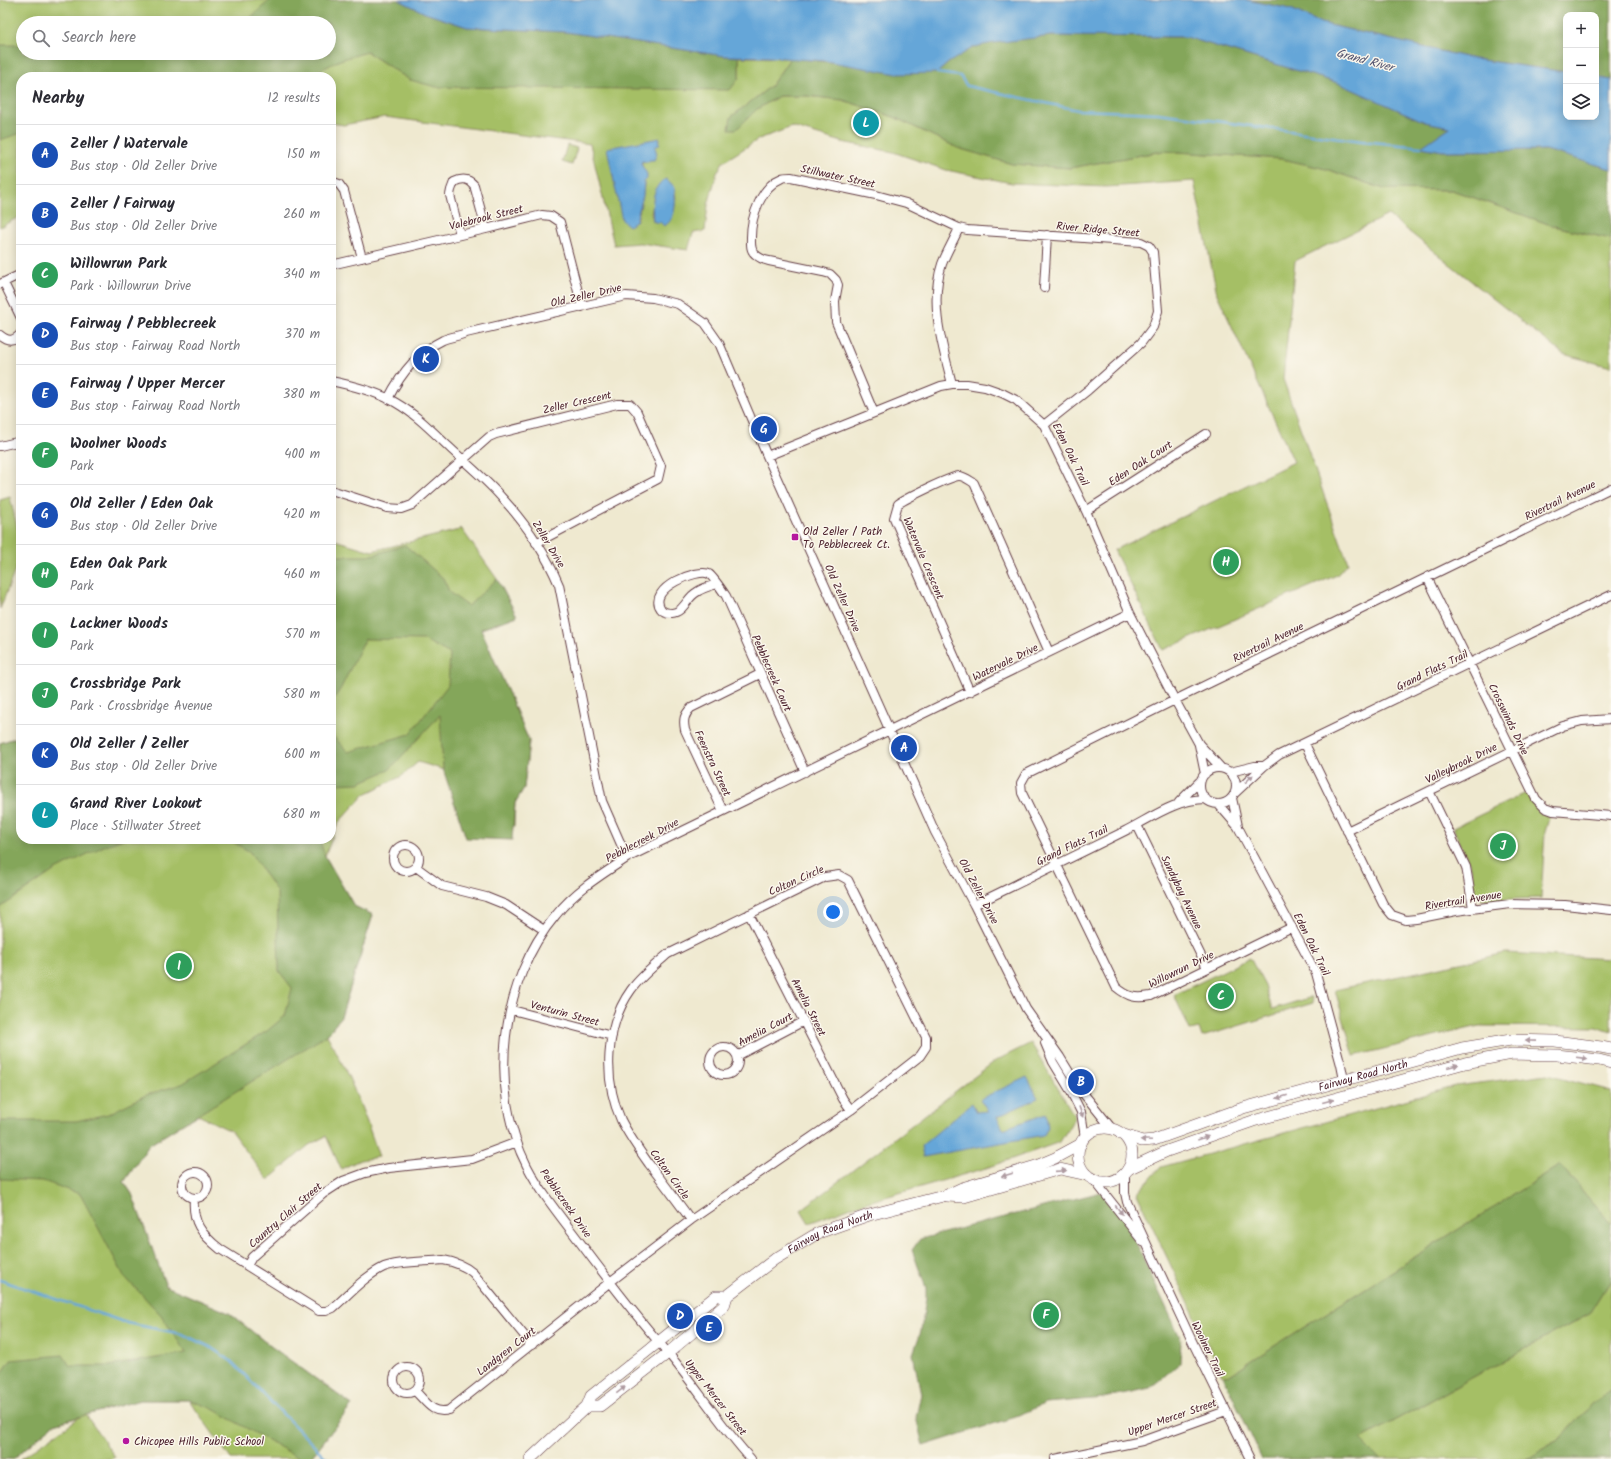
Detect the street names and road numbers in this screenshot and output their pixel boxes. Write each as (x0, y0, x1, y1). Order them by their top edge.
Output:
street label: Stillwater Street (799, 160, 877, 194)
street label: Valebrook Street (447, 200, 526, 236)
street label: River Ridge Street (1055, 217, 1141, 243)
street label: Old Zeller Drive (549, 279, 624, 313)
street label: Zeller Crescent (541, 386, 614, 420)
street label: Eden Oak Trail (1047, 420, 1093, 489)
street label: Eden Oak Court (1105, 436, 1177, 491)
street label: Rivertrail Avenue (1522, 476, 1599, 526)
street label: Watervale Crescent (898, 514, 949, 603)
street label: Zeller Drive (527, 517, 570, 572)
street label: Old Zeller Drive (819, 562, 865, 635)
street label: Rivertrail Avenue (1230, 618, 1307, 668)
street label: Pebblecreek Court (746, 632, 796, 716)
street label: Watervale Drive (969, 639, 1042, 687)
street label: Grand Flats Trail (1393, 646, 1472, 696)
street label: Crosswinds Drive (1483, 680, 1533, 758)
street label: Feenstra Street (689, 727, 736, 800)
street label: Valleybrook Drive (1422, 739, 1501, 789)
street label: Pebblecreek Drive (602, 814, 683, 868)
street label: Grand Flats Trail (1033, 821, 1112, 871)
street label: Sandybay Avenue (1155, 852, 1207, 933)
street label: Old Zeller Drive (953, 855, 1003, 928)
street label: Colton Circle (766, 861, 827, 901)
street label: Rivertrail Avenue (1423, 886, 1503, 916)
street label: Eden Oak Trail (1288, 910, 1334, 979)
street label: Willowrun Drive (1146, 946, 1217, 994)
street label: Amelia Street (786, 975, 831, 1040)
street label: Venturin Street (528, 996, 602, 1032)
street label: Amelia Court (735, 1007, 797, 1052)
street label: Fairway Road North (1316, 1055, 1410, 1097)
street label: Colton Circle (645, 1145, 694, 1204)
street label: Pebblecreek Drive (535, 1165, 596, 1242)
street label: Country Clair Street (245, 1178, 327, 1253)
street label: Fairway Road North (784, 1206, 875, 1260)
street label: Woolner Trail (1186, 1318, 1228, 1381)
street label: Landgren Court (473, 1322, 541, 1381)
street label: Upper Mercer Street (679, 1355, 751, 1440)
street label: Upper Mercer Street (1125, 1394, 1220, 1442)

